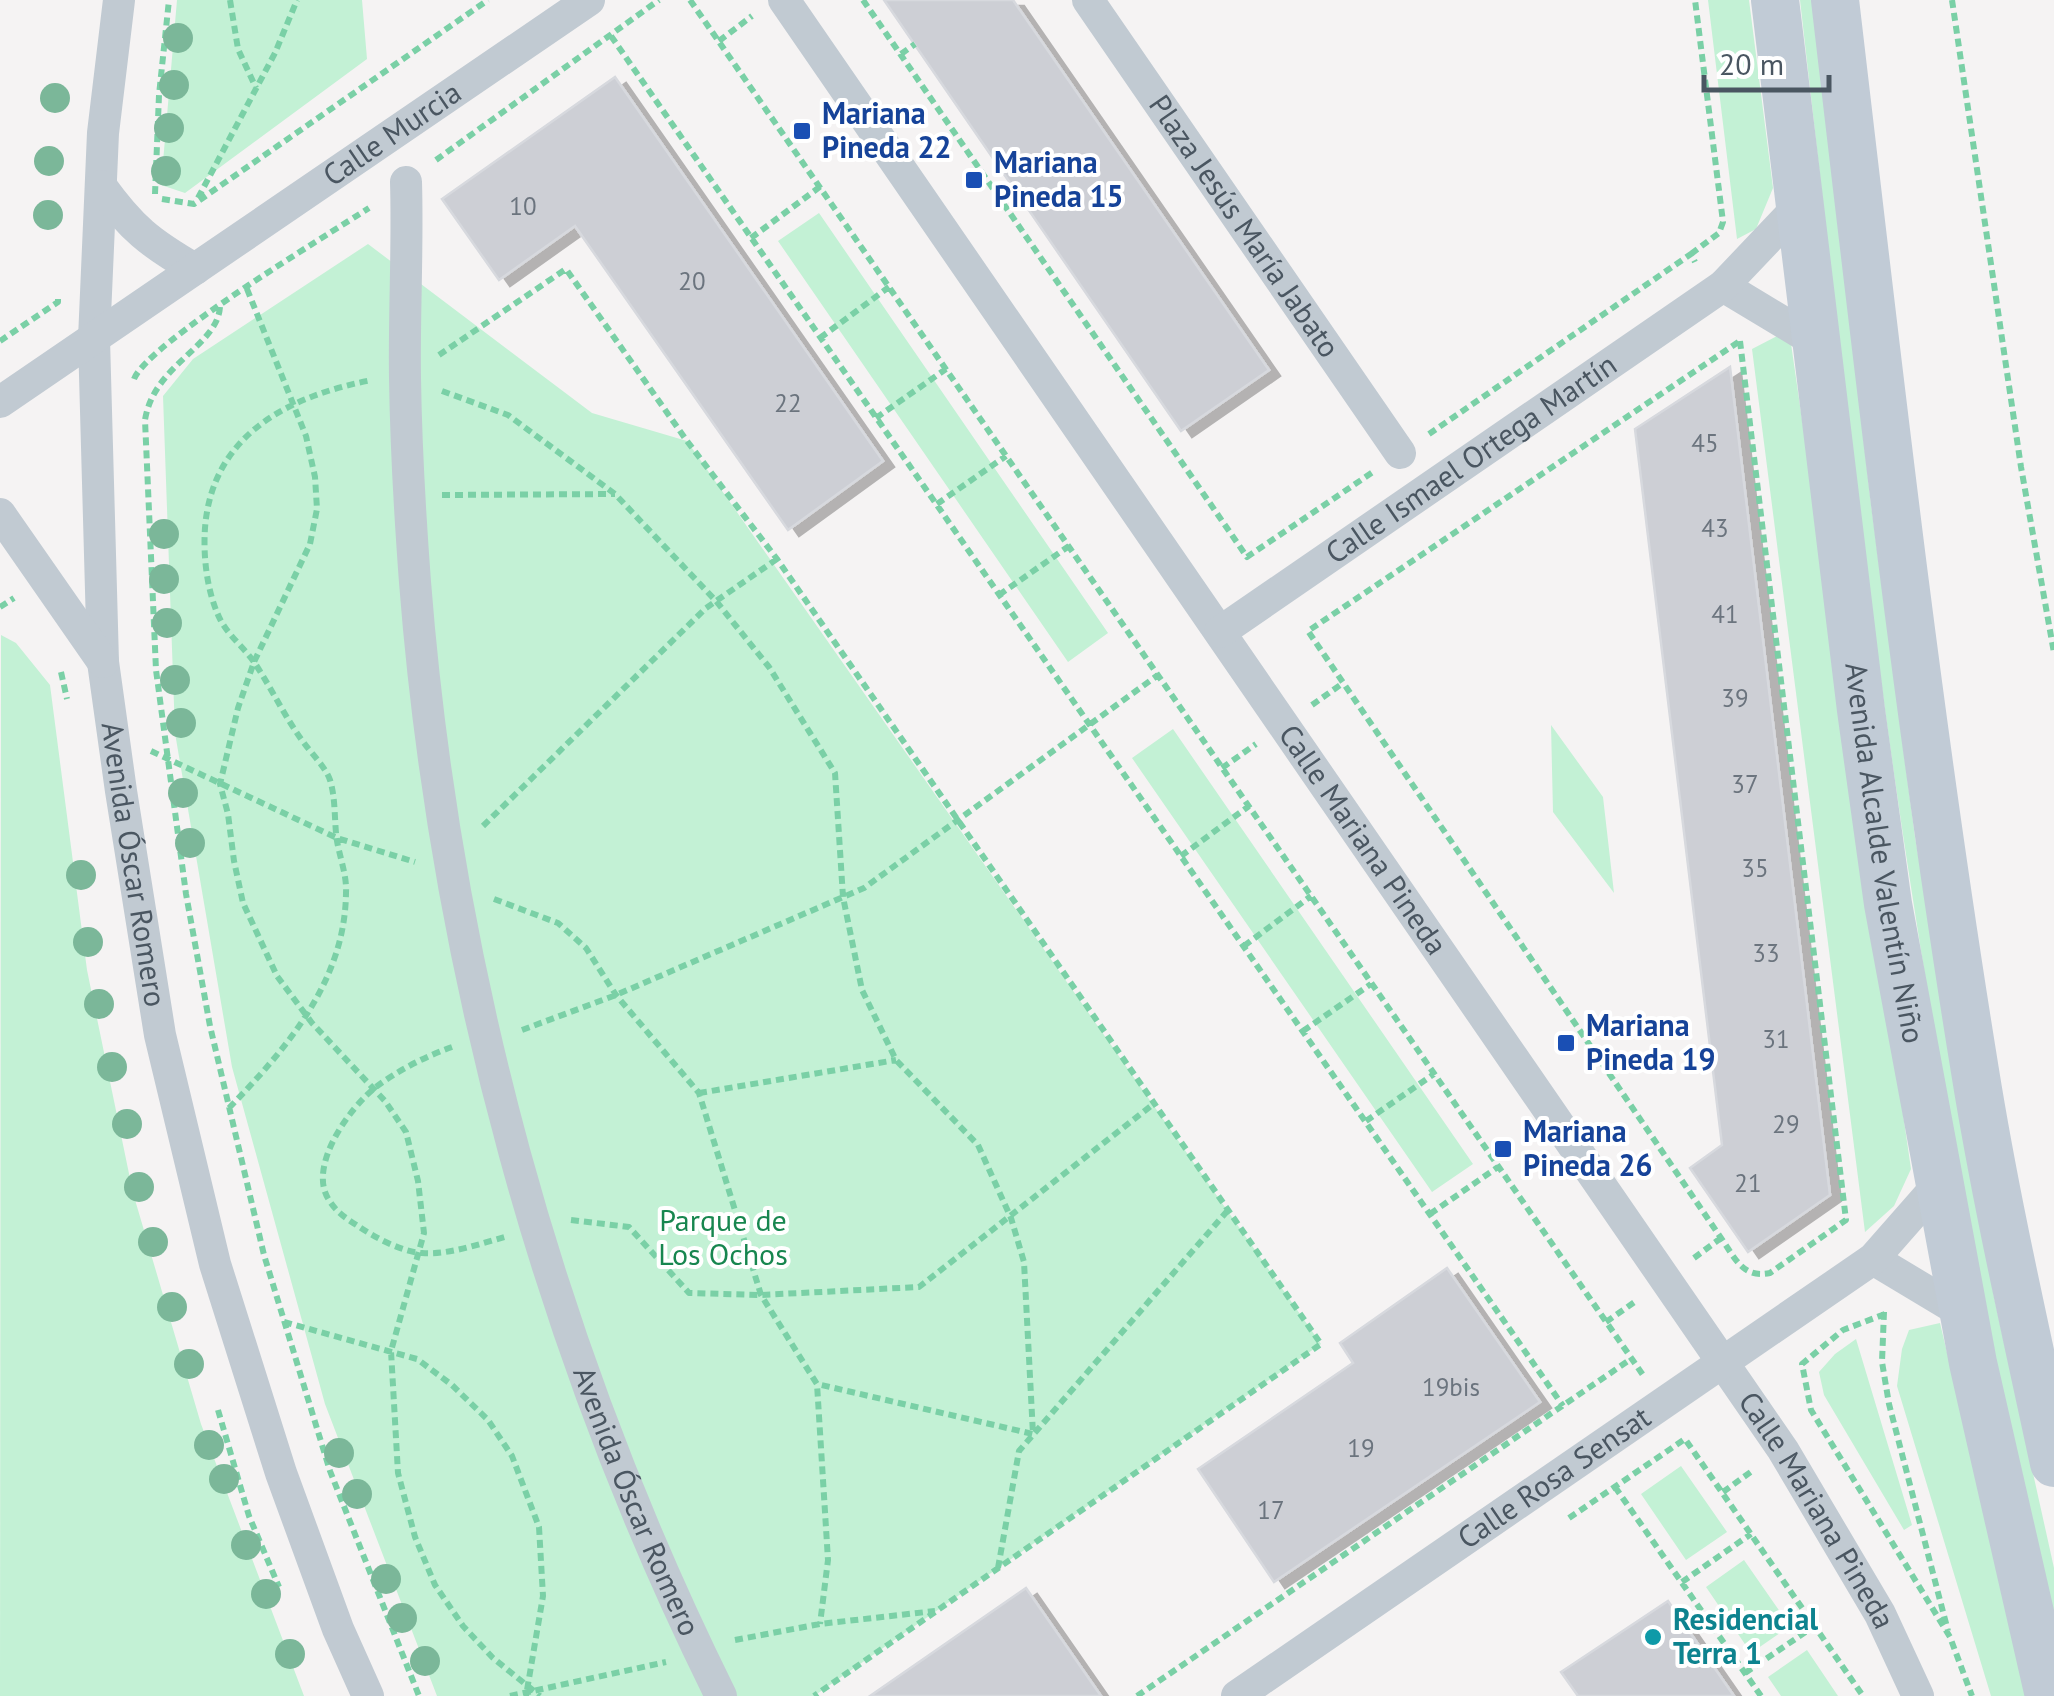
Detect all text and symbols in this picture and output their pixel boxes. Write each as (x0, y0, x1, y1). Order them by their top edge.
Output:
scale bar (1704, 30, 1829, 92)
text: 20 m (1719, 44, 1784, 83)
street label: Calle Murcia (315, 72, 468, 194)
street label: Plaza Jesús María Jabato (1141, 87, 1349, 365)
place label: Mariana Pineda 22 (822, 93, 951, 166)
marker: Mariana Pineda 22 (791, 120, 813, 142)
place label: Mariana Pineda 15 (994, 142, 1123, 215)
marker: Mariana Pineda 15 (963, 169, 985, 191)
house number: 10 (509, 190, 537, 222)
house number: 20 (678, 265, 706, 297)
street label: Calle Ismael Ortega Martín (1317, 344, 1624, 572)
house number: 22 (774, 387, 802, 419)
house number: 45 (1691, 427, 1719, 459)
house number: 43 (1701, 512, 1729, 544)
house number: 41 (1711, 598, 1739, 630)
street label: Avenida Alcalde Valentín Niño (1837, 660, 1934, 1046)
house number: 39 (1721, 682, 1749, 714)
street label: Calle Mariana Pineda (1271, 716, 1457, 962)
street label: Avenida Óscar Romero (94, 719, 176, 1009)
house number: 37 (1731, 768, 1759, 800)
house number: 35 (1741, 852, 1769, 884)
house number: 33 (1752, 937, 1780, 969)
place label: Mariana Pineda 19 (1586, 1005, 1715, 1078)
house number: 31 (1762, 1023, 1790, 1055)
marker: Mariana Pineda 19 (1555, 1032, 1577, 1054)
house number: 29 (1772, 1108, 1800, 1140)
place label: Mariana Pineda 26 (1523, 1111, 1652, 1184)
marker: Mariana Pineda 26 (1492, 1138, 1514, 1160)
house number: 21 (1734, 1167, 1762, 1199)
park label: Parque de Los Ochos (658, 1200, 788, 1273)
street label: Avenida Óscar Romero (565, 1361, 710, 1642)
house number: 19bis (1422, 1371, 1480, 1403)
street label: Calle Mariana Pineda (1731, 1383, 1905, 1634)
street label: Calle Rosa Sensat (1449, 1397, 1658, 1557)
house number: 19 (1347, 1432, 1375, 1464)
house number: 17 (1257, 1494, 1285, 1526)
place label: Residencial Terra 1 (1673, 1599, 1818, 1672)
marker: Residencial Terra 1 (1642, 1626, 1664, 1648)

